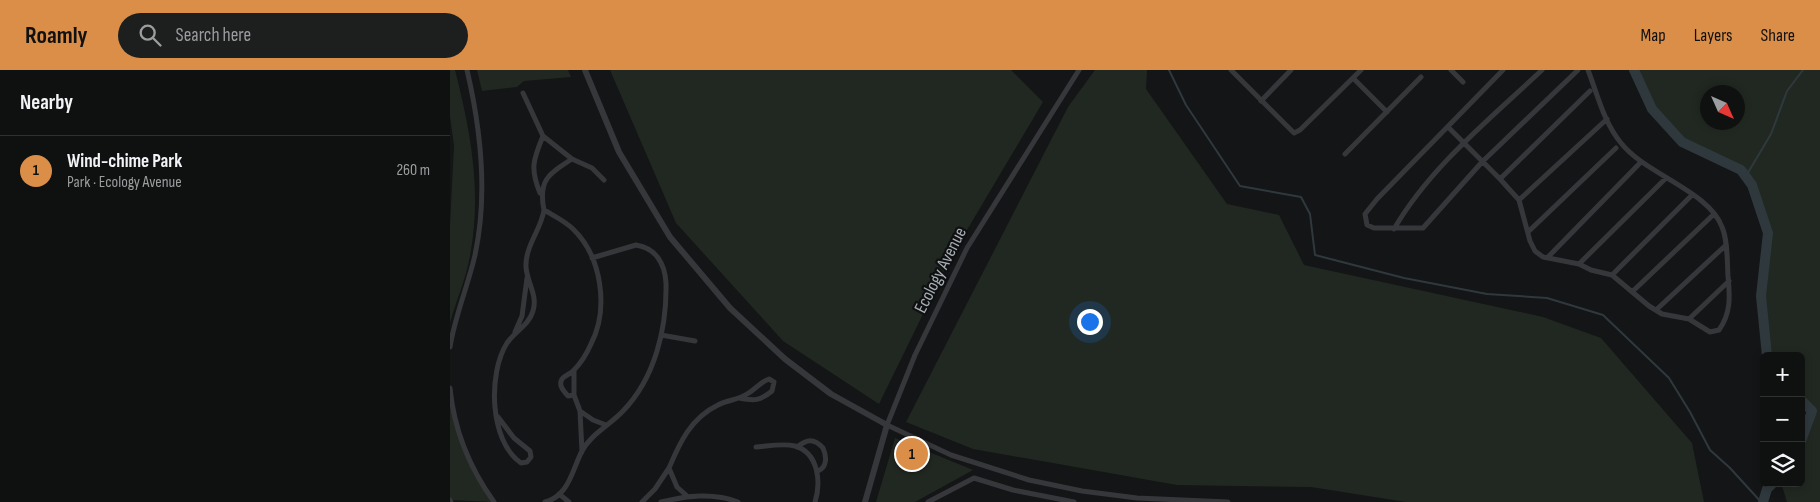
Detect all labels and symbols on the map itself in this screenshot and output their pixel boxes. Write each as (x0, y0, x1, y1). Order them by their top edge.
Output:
north arrow (1700, 85, 1745, 130)
street label: Ecology Avenue (910, 224, 971, 317)
your location (1077, 309, 1103, 335)
pin: 1 (896, 435, 928, 473)

